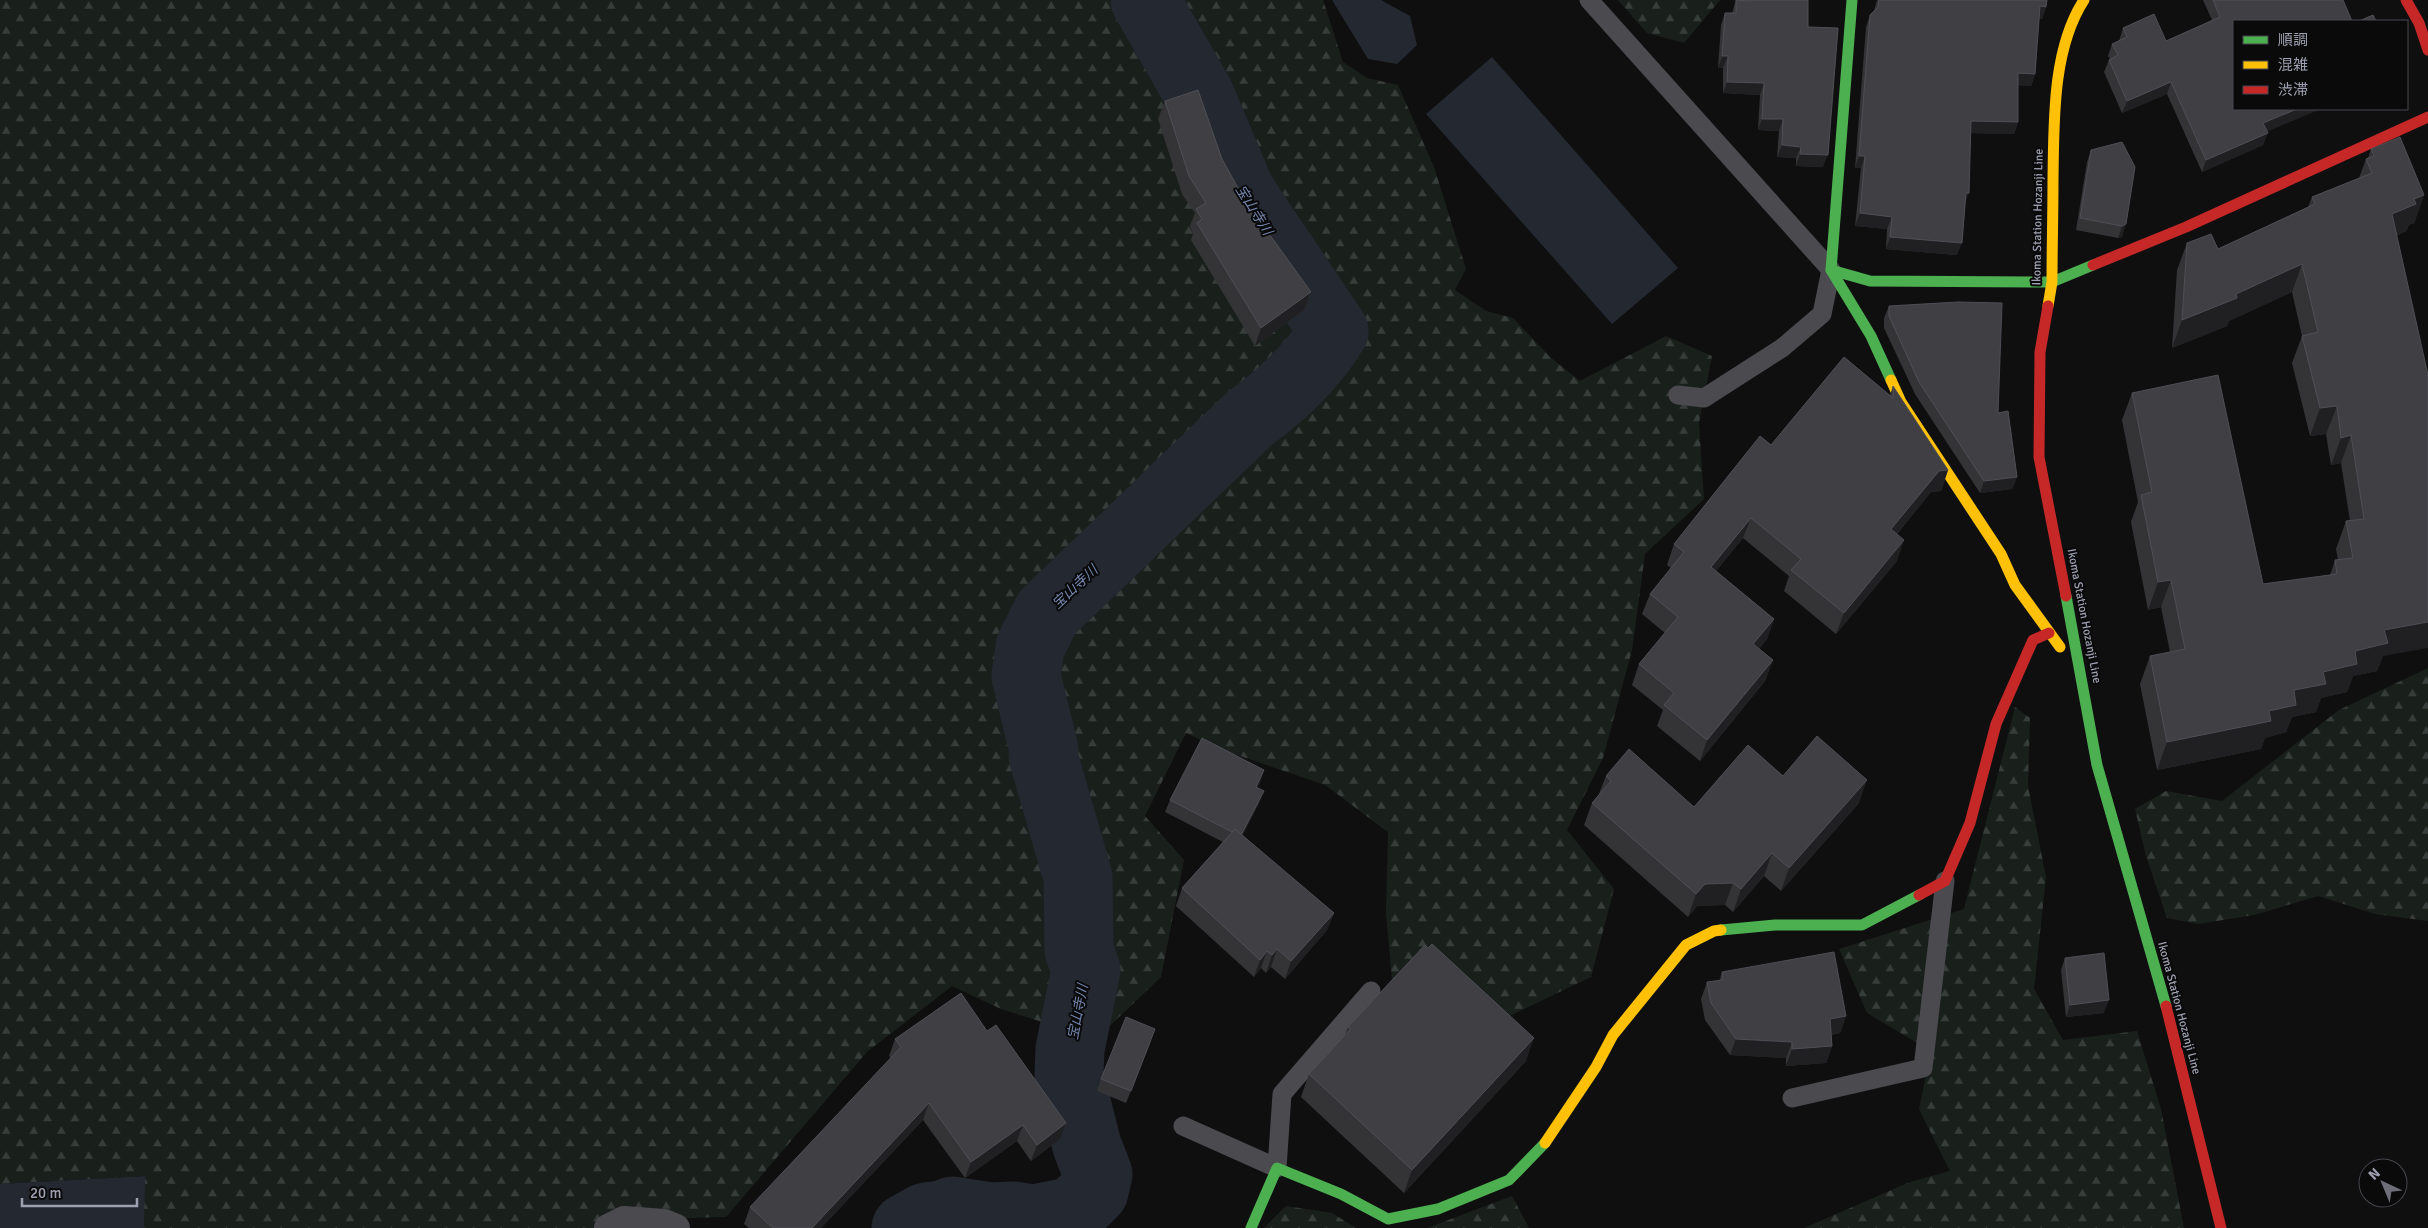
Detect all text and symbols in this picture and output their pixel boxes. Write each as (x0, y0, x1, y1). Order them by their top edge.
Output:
legend (2233, 20, 2408, 110)
text: 順調 (2278, 31, 2308, 49)
text: 混雑 (2278, 56, 2308, 74)
text: 渋滞 (2278, 81, 2308, 99)
street label: Ikoma Station Hozanji Line (2029, 148, 2047, 286)
water label: 宝山寺川 (1232, 182, 1277, 240)
street label: Ikoma Station Hozanji Line (2064, 547, 2104, 685)
water label: 宝山寺川 (1049, 560, 1103, 612)
street label: Ikoma Station Hozanji Line (2154, 940, 2204, 1076)
water label: 宝山寺川 (1064, 981, 1092, 1041)
north arrow (2358, 1158, 2408, 1208)
text: N (2365, 1165, 2384, 1184)
scale bar (22, 1176, 138, 1208)
text: 20 m (30, 1184, 61, 1202)

